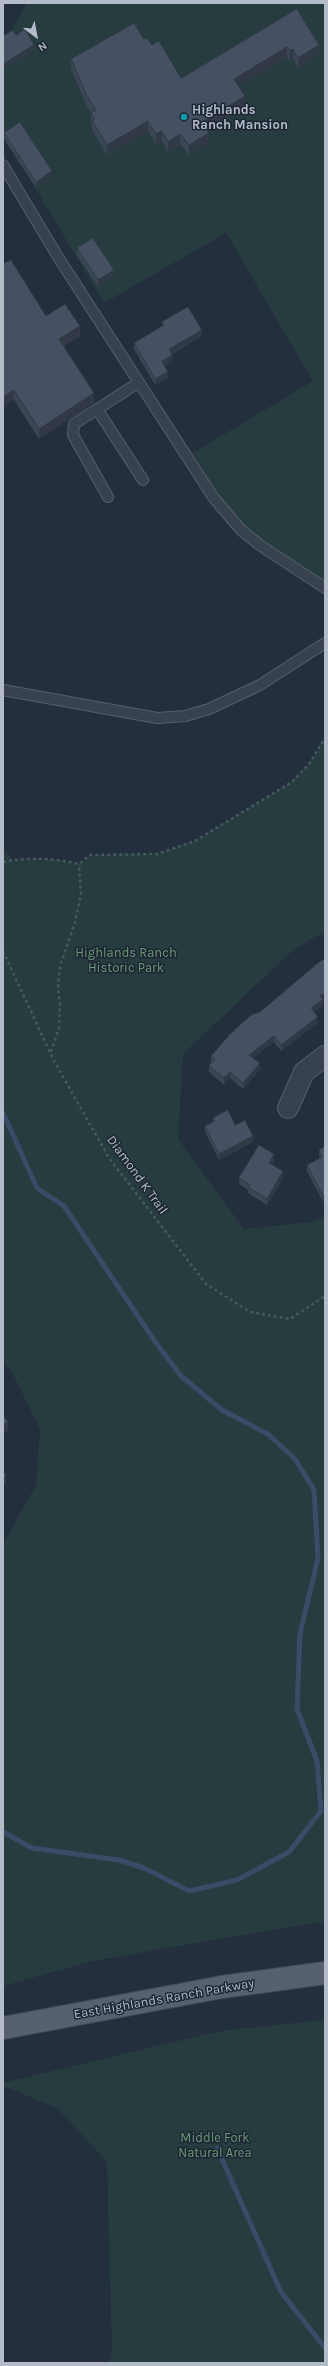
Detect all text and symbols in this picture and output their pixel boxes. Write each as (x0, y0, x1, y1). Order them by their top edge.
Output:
north arrow (16, 16, 56, 56)
text: N (36, 39, 49, 54)
place label: Highlands Ranch Mansion (192, 102, 288, 133)
marker: Highlands Ranch Mansion (179, 112, 189, 122)
park label: Highlands Ranch Historic Park (75, 945, 177, 976)
street label: Diamond K Trail (103, 1133, 171, 1217)
street label: East Highlands Ranch Parkway (73, 1975, 255, 2023)
park label: Middle Fork Natural Area (178, 2130, 252, 2161)

